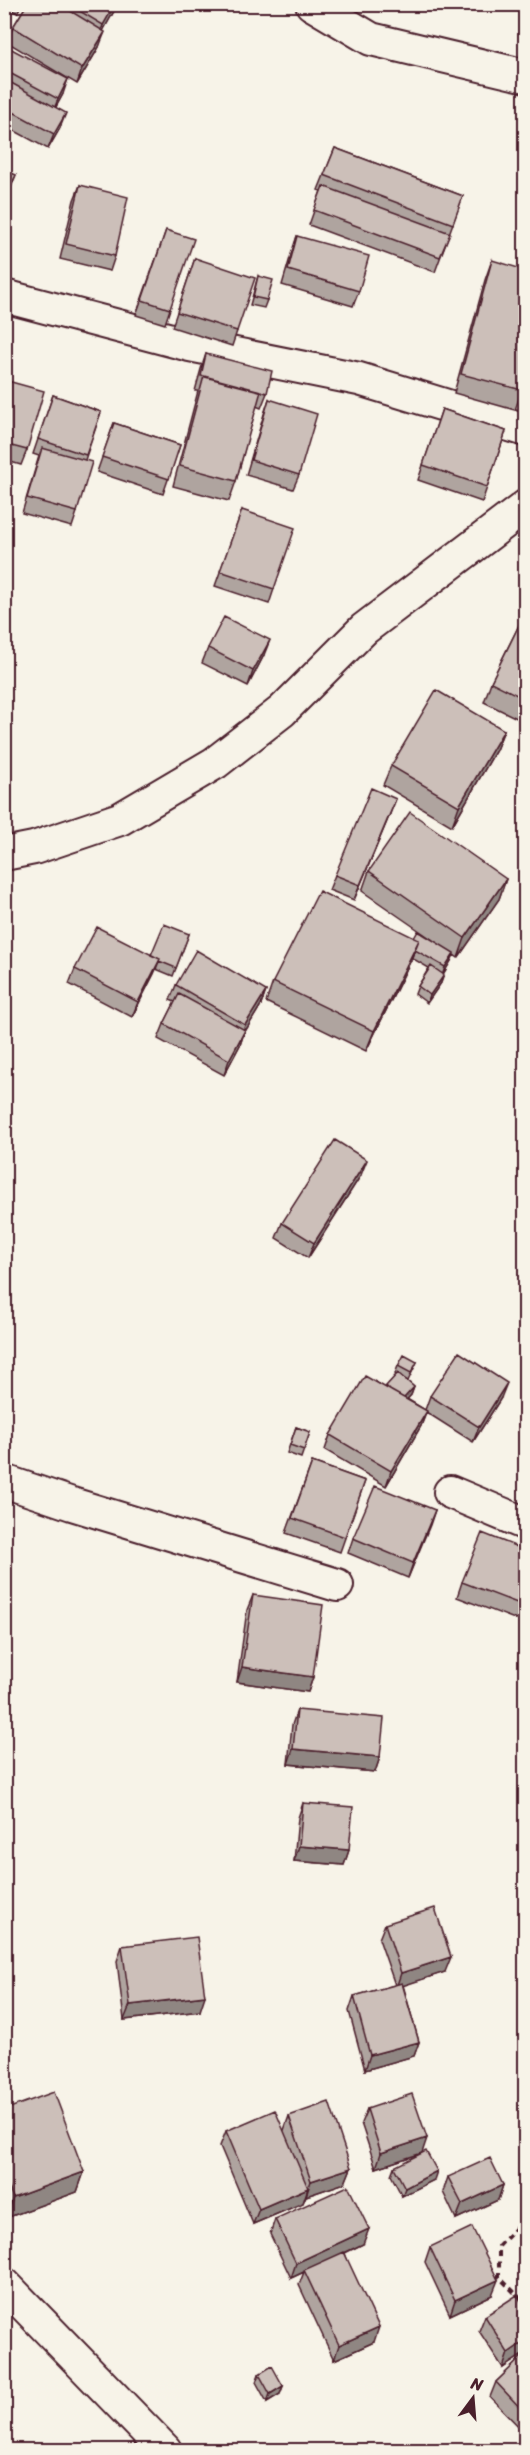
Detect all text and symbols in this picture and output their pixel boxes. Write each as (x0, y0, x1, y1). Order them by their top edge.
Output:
north arrow (443, 2368, 503, 2428)
text: N (467, 2368, 487, 2400)

